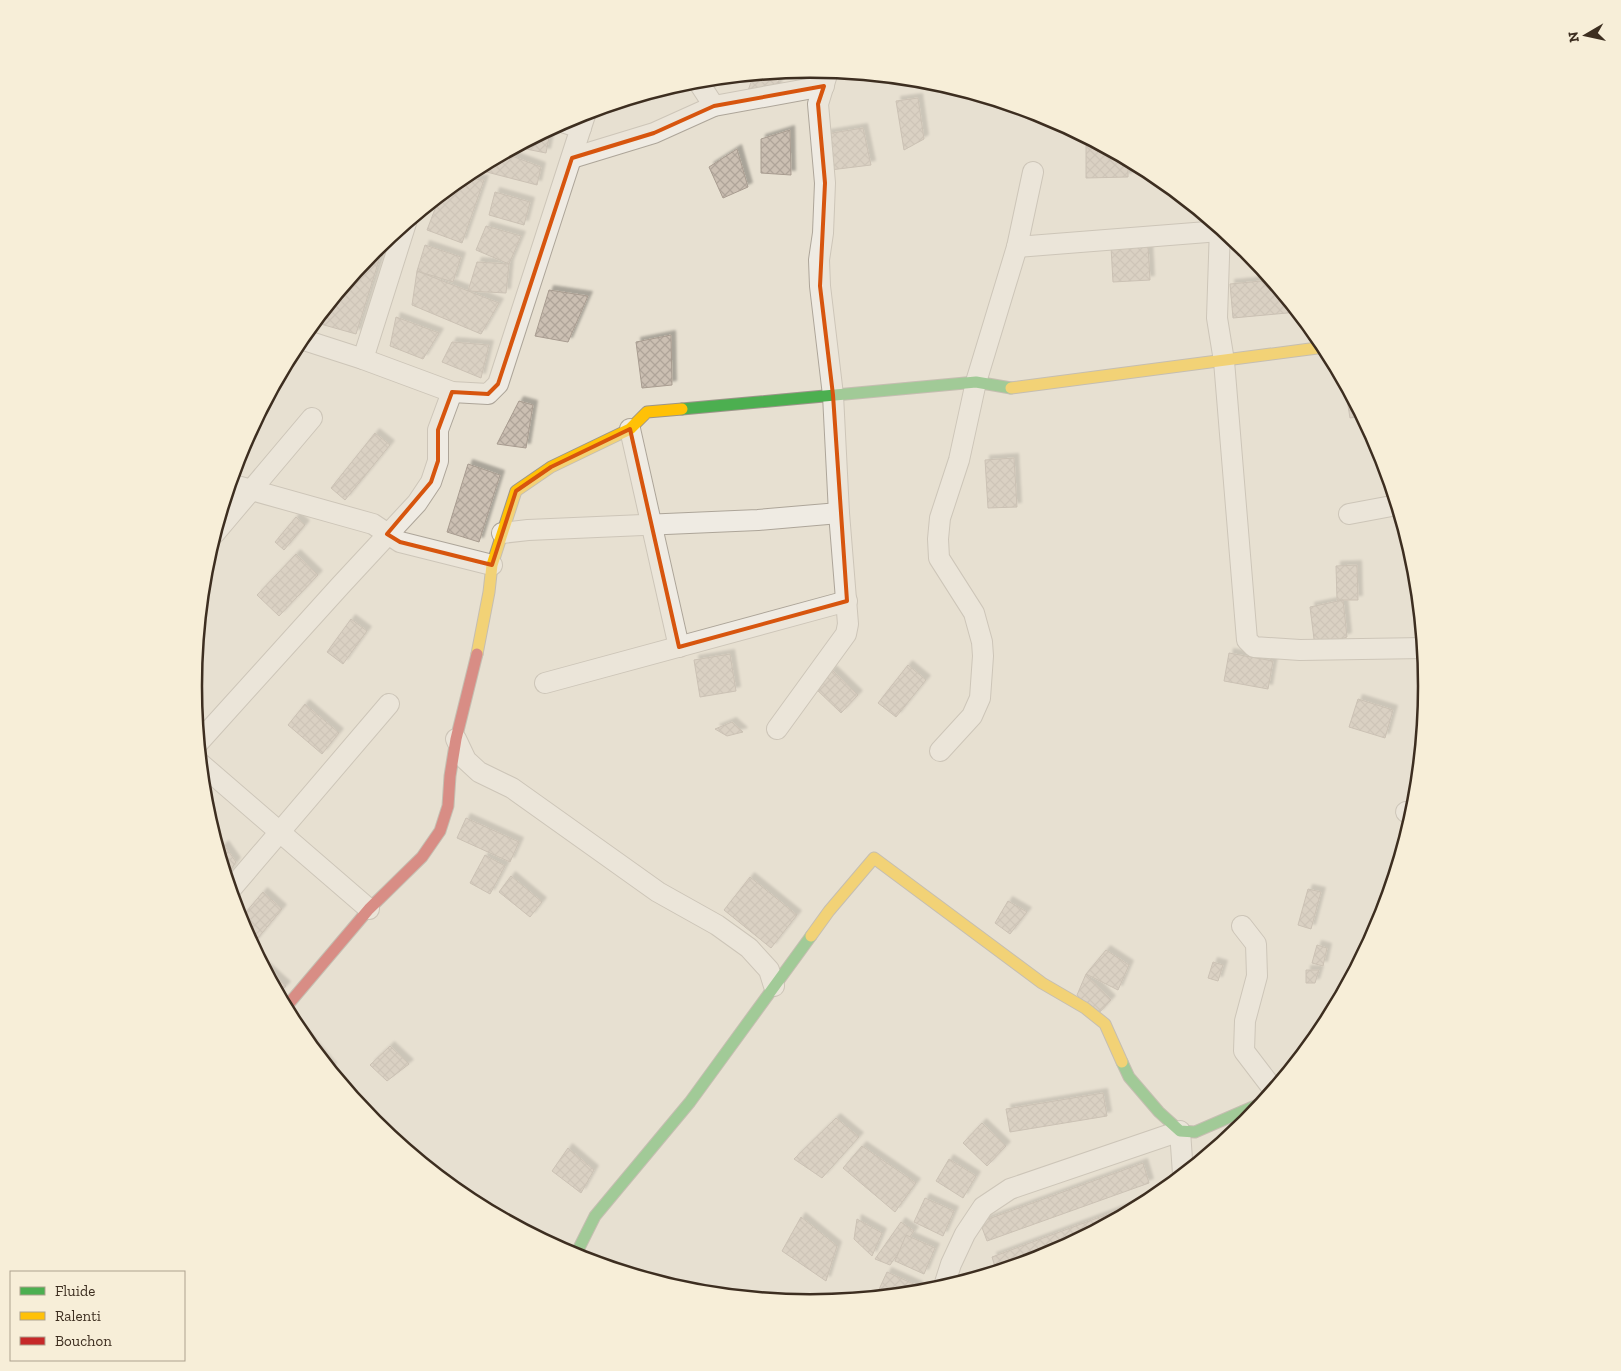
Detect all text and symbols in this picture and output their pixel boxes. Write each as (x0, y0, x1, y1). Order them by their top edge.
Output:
north arrow (1561, 10, 1611, 60)
text: N (1564, 30, 1583, 44)
legend (10, 1271, 185, 1361)
text: Fluide (55, 1282, 95, 1300)
text: Ralenti (55, 1307, 101, 1325)
text: Bouchon (55, 1332, 112, 1350)

